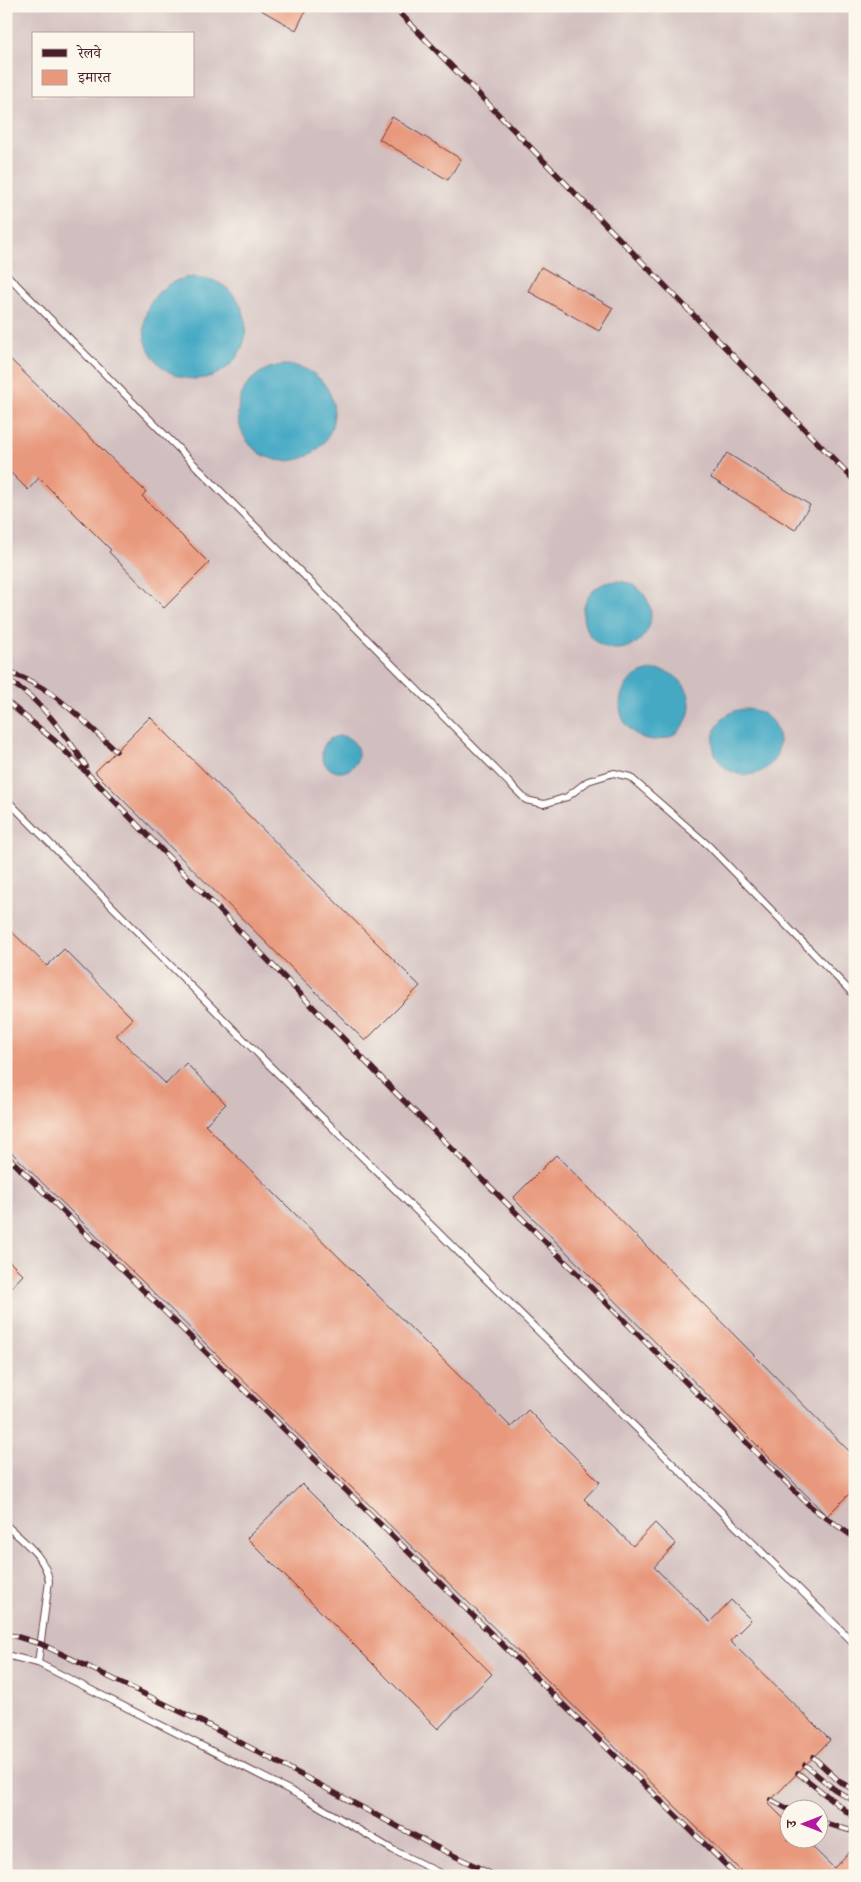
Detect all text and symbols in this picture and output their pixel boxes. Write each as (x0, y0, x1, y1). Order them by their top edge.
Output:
legend (32, 32, 195, 98)
text: रेलवे (76, 43, 102, 63)
text: इमारत (77, 67, 112, 87)
north arrow (778, 1800, 828, 1850)
text: उ (782, 1820, 801, 1829)

